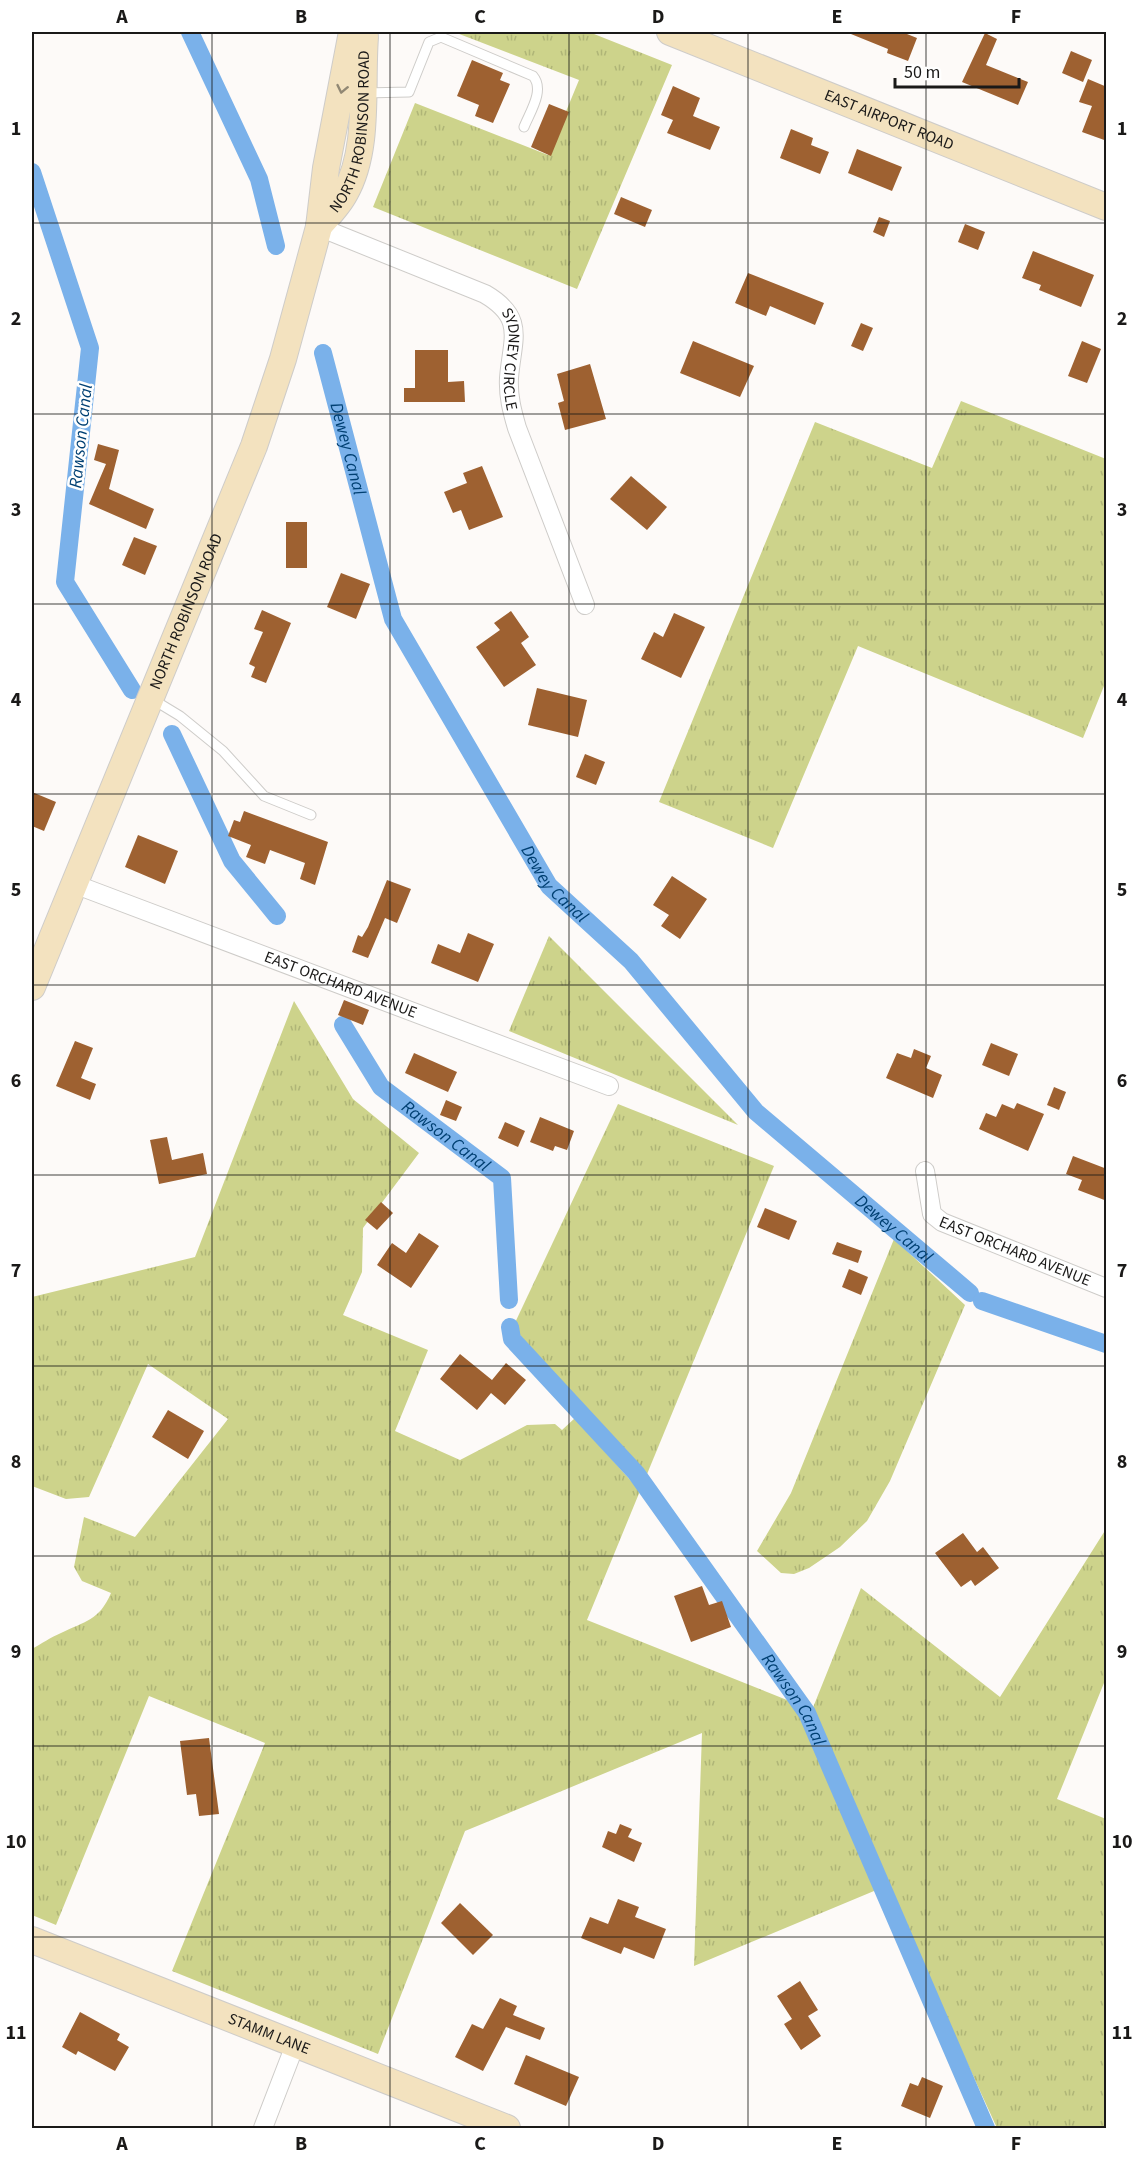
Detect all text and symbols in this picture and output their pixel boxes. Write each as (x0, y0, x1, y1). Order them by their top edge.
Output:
text: A (115, 3, 128, 31)
text: B (295, 3, 307, 31)
text: C (474, 3, 486, 31)
text: D (652, 3, 664, 31)
text: E (832, 3, 842, 31)
text: F (1011, 3, 1021, 31)
street label: NORTH ROBINSON ROAD (324, 50, 375, 217)
scale bar (895, 51, 1020, 89)
text: 50 m (904, 60, 940, 85)
one-way arrow (337, 84, 350, 94)
street label: EAST AIRPORT ROAD (821, 84, 957, 156)
text: 1 (11, 115, 21, 143)
text: 1 (1117, 115, 1127, 143)
street label: SYDNEY CIRCLE (496, 303, 525, 413)
text: 2 (11, 305, 21, 333)
text: 2 (1117, 305, 1127, 333)
water label: Rawson Canal (63, 382, 99, 489)
water label: Dewey Canal (324, 400, 373, 498)
text: 3 (11, 496, 21, 524)
text: 3 (1117, 496, 1127, 524)
street label: NORTH ROBINSON ROAD (144, 530, 228, 693)
text: 4 (11, 686, 22, 714)
text: 4 (1117, 686, 1128, 714)
water label: Dewey Canal (515, 840, 594, 929)
text: 5 (11, 876, 21, 904)
text: 5 (1117, 876, 1127, 904)
street label: EAST ORCHARD AVENUE (261, 946, 420, 1024)
text: 6 (11, 1067, 21, 1095)
text: 6 (1117, 1067, 1127, 1095)
water label: Rawson Canal (397, 1094, 496, 1178)
water label: Dewey Canal (850, 1188, 939, 1269)
street label: EAST ORCHARD AVENUE (936, 1211, 1094, 1292)
text: 7 (11, 1257, 21, 1285)
text: 7 (1117, 1257, 1127, 1285)
text: 8 (11, 1448, 21, 1476)
text: 8 (1117, 1448, 1127, 1476)
text: 9 (11, 1638, 21, 1666)
text: 9 (1117, 1638, 1127, 1666)
water label: Rawson Canal (756, 1648, 832, 1750)
text: 10 (5, 1828, 27, 1856)
text: 10 (1111, 1828, 1133, 1856)
street label: STAMM LANE (225, 2008, 313, 2060)
text: 11 (5, 2019, 27, 2047)
text: 11 (1111, 2019, 1133, 2047)
text: A (115, 2130, 128, 2158)
text: B (295, 2130, 307, 2158)
text: C (474, 2130, 486, 2158)
text: D (652, 2130, 664, 2158)
text: E (832, 2130, 842, 2158)
text: F (1011, 2130, 1021, 2158)

